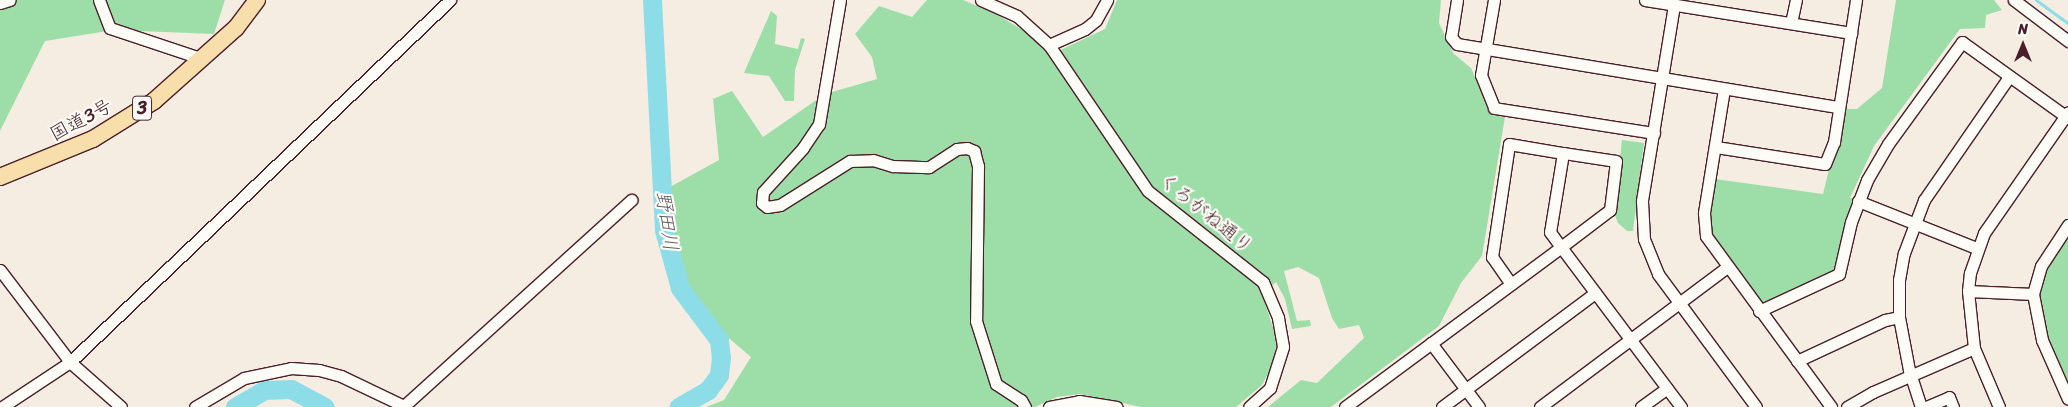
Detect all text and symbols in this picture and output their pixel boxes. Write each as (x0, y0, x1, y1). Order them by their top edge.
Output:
text: N (2018, 17, 2028, 42)
north arrow (1998, 20, 2048, 70)
road number: 3 (132, 92, 152, 124)
street label: 国道3号 (46, 94, 116, 146)
street label: くろがね通り (1155, 168, 1257, 258)
water label: 野田川 (651, 190, 683, 252)

